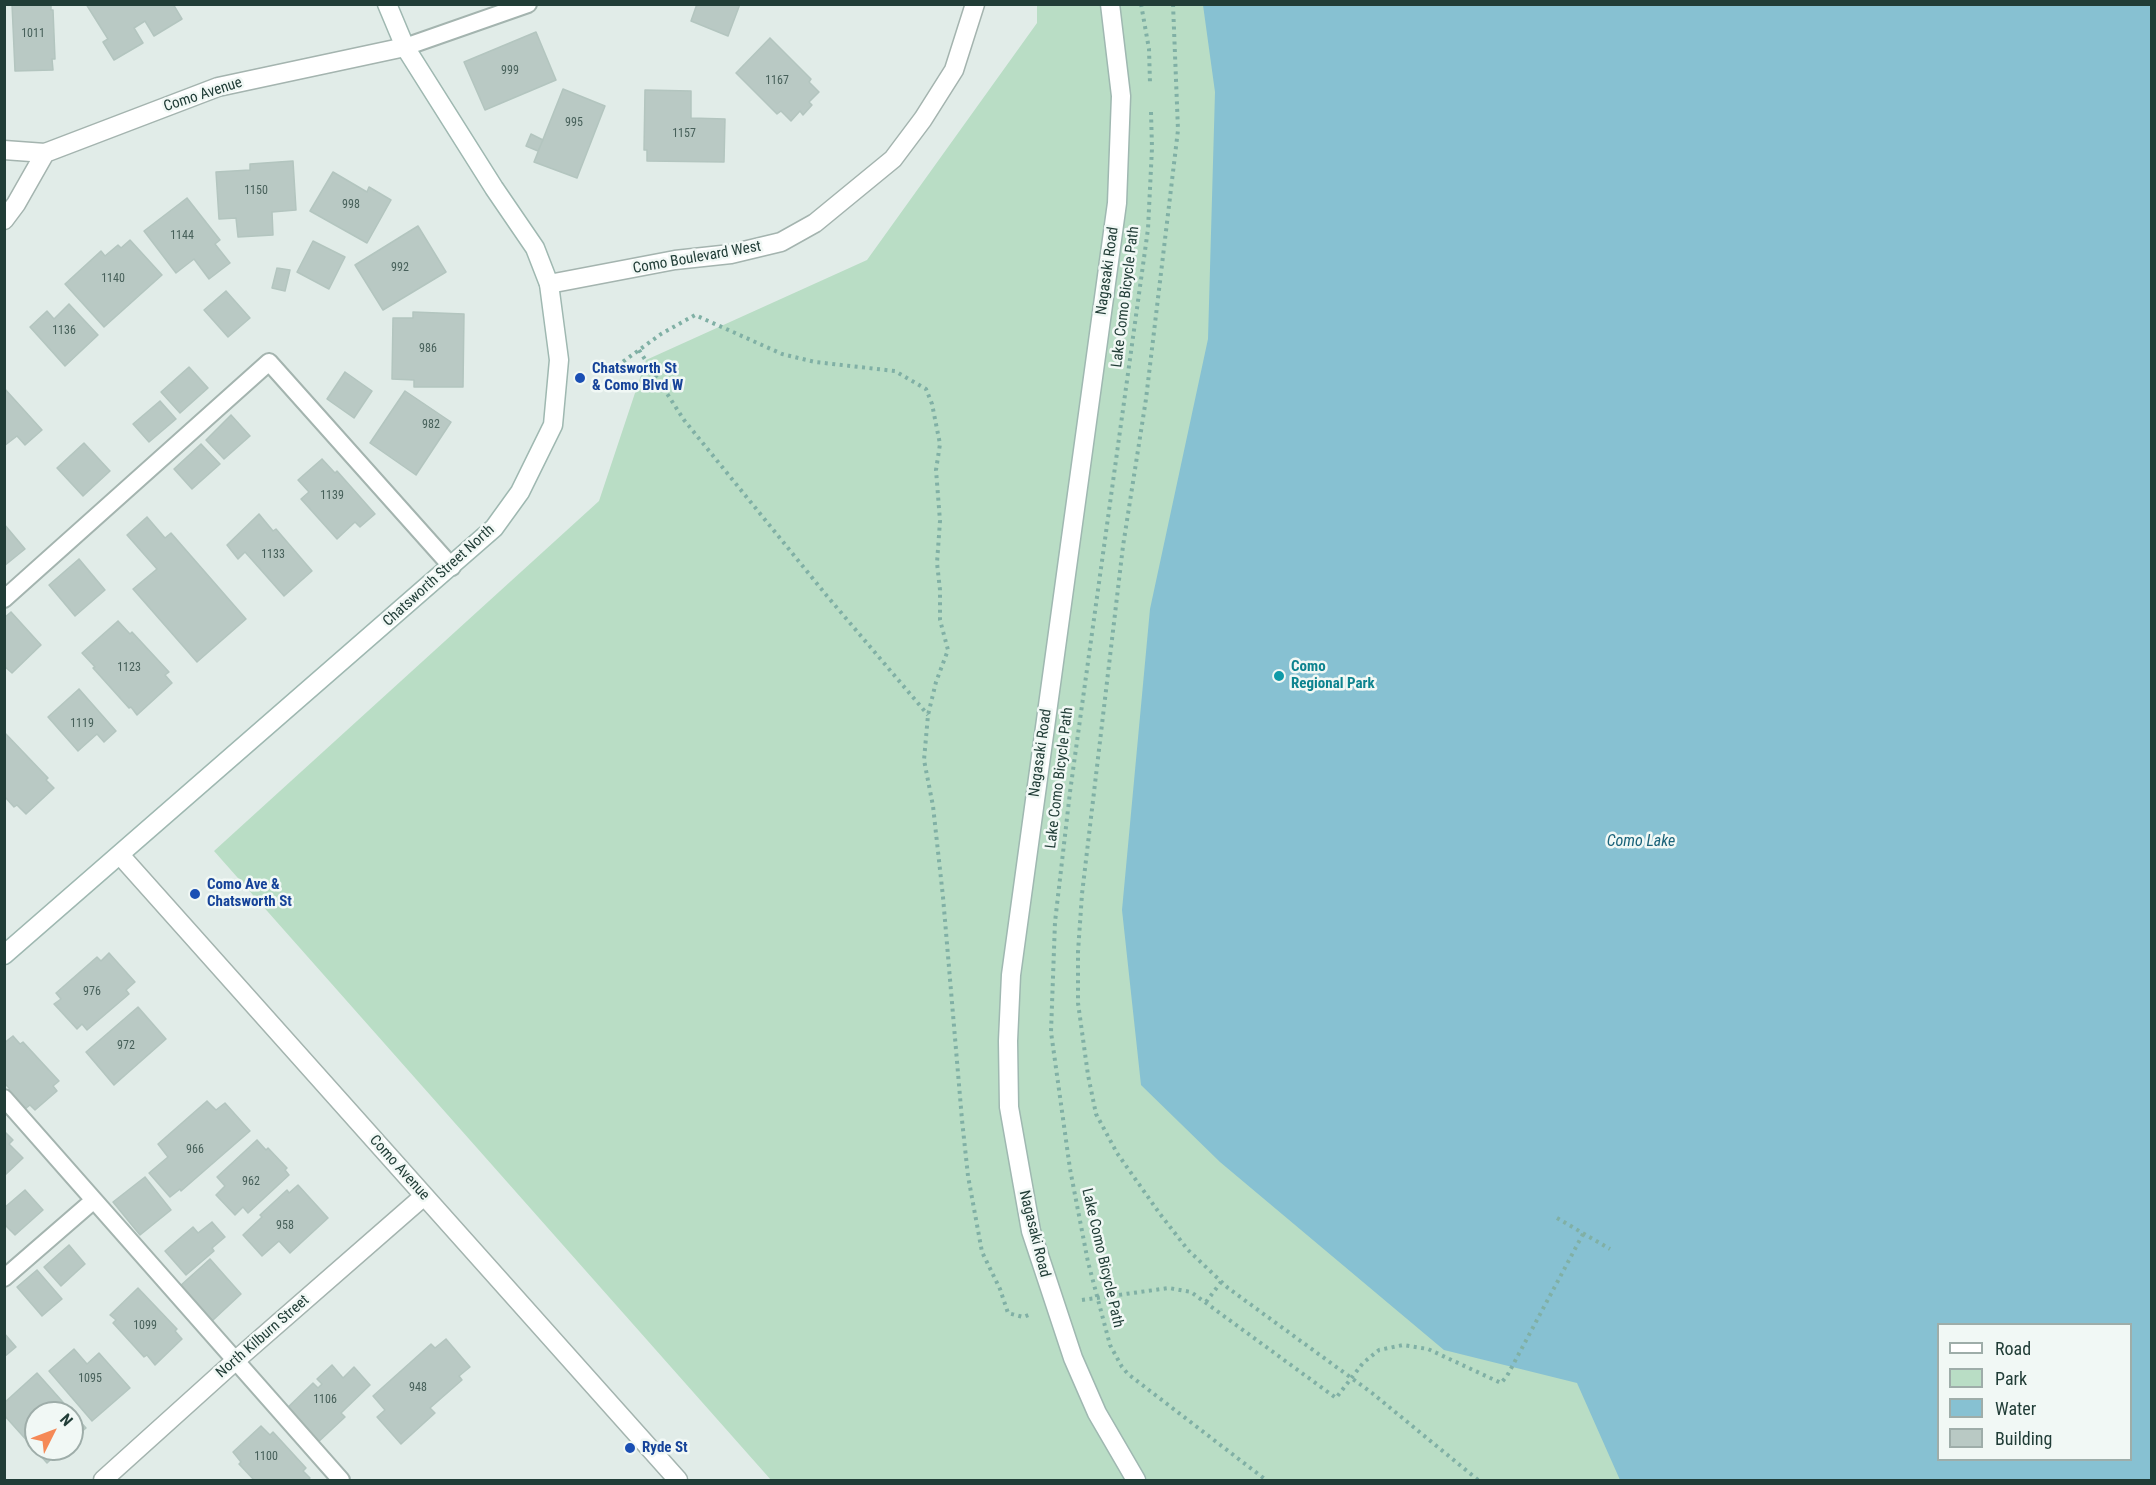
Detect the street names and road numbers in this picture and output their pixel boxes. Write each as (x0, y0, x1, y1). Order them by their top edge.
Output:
street label: Como Avenue (161, 74, 245, 116)
street label: Lake Como Bicycle Path (1108, 225, 1144, 369)
street label: Nagasaki Road (1093, 226, 1123, 316)
street label: Como Boulevard West (631, 238, 763, 278)
street label: Chatsworth Street North (380, 521, 498, 631)
street label: Lake Como Bicycle Path (1042, 706, 1078, 850)
street label: Nagasaki Road (1026, 708, 1056, 798)
street label: Como Avenue (365, 1132, 433, 1204)
street label: Lake Como Bicycle Path (1077, 1187, 1127, 1329)
street label: Nagasaki Road (1015, 1189, 1053, 1279)
street label: North Kilburn Street (213, 1292, 313, 1382)

